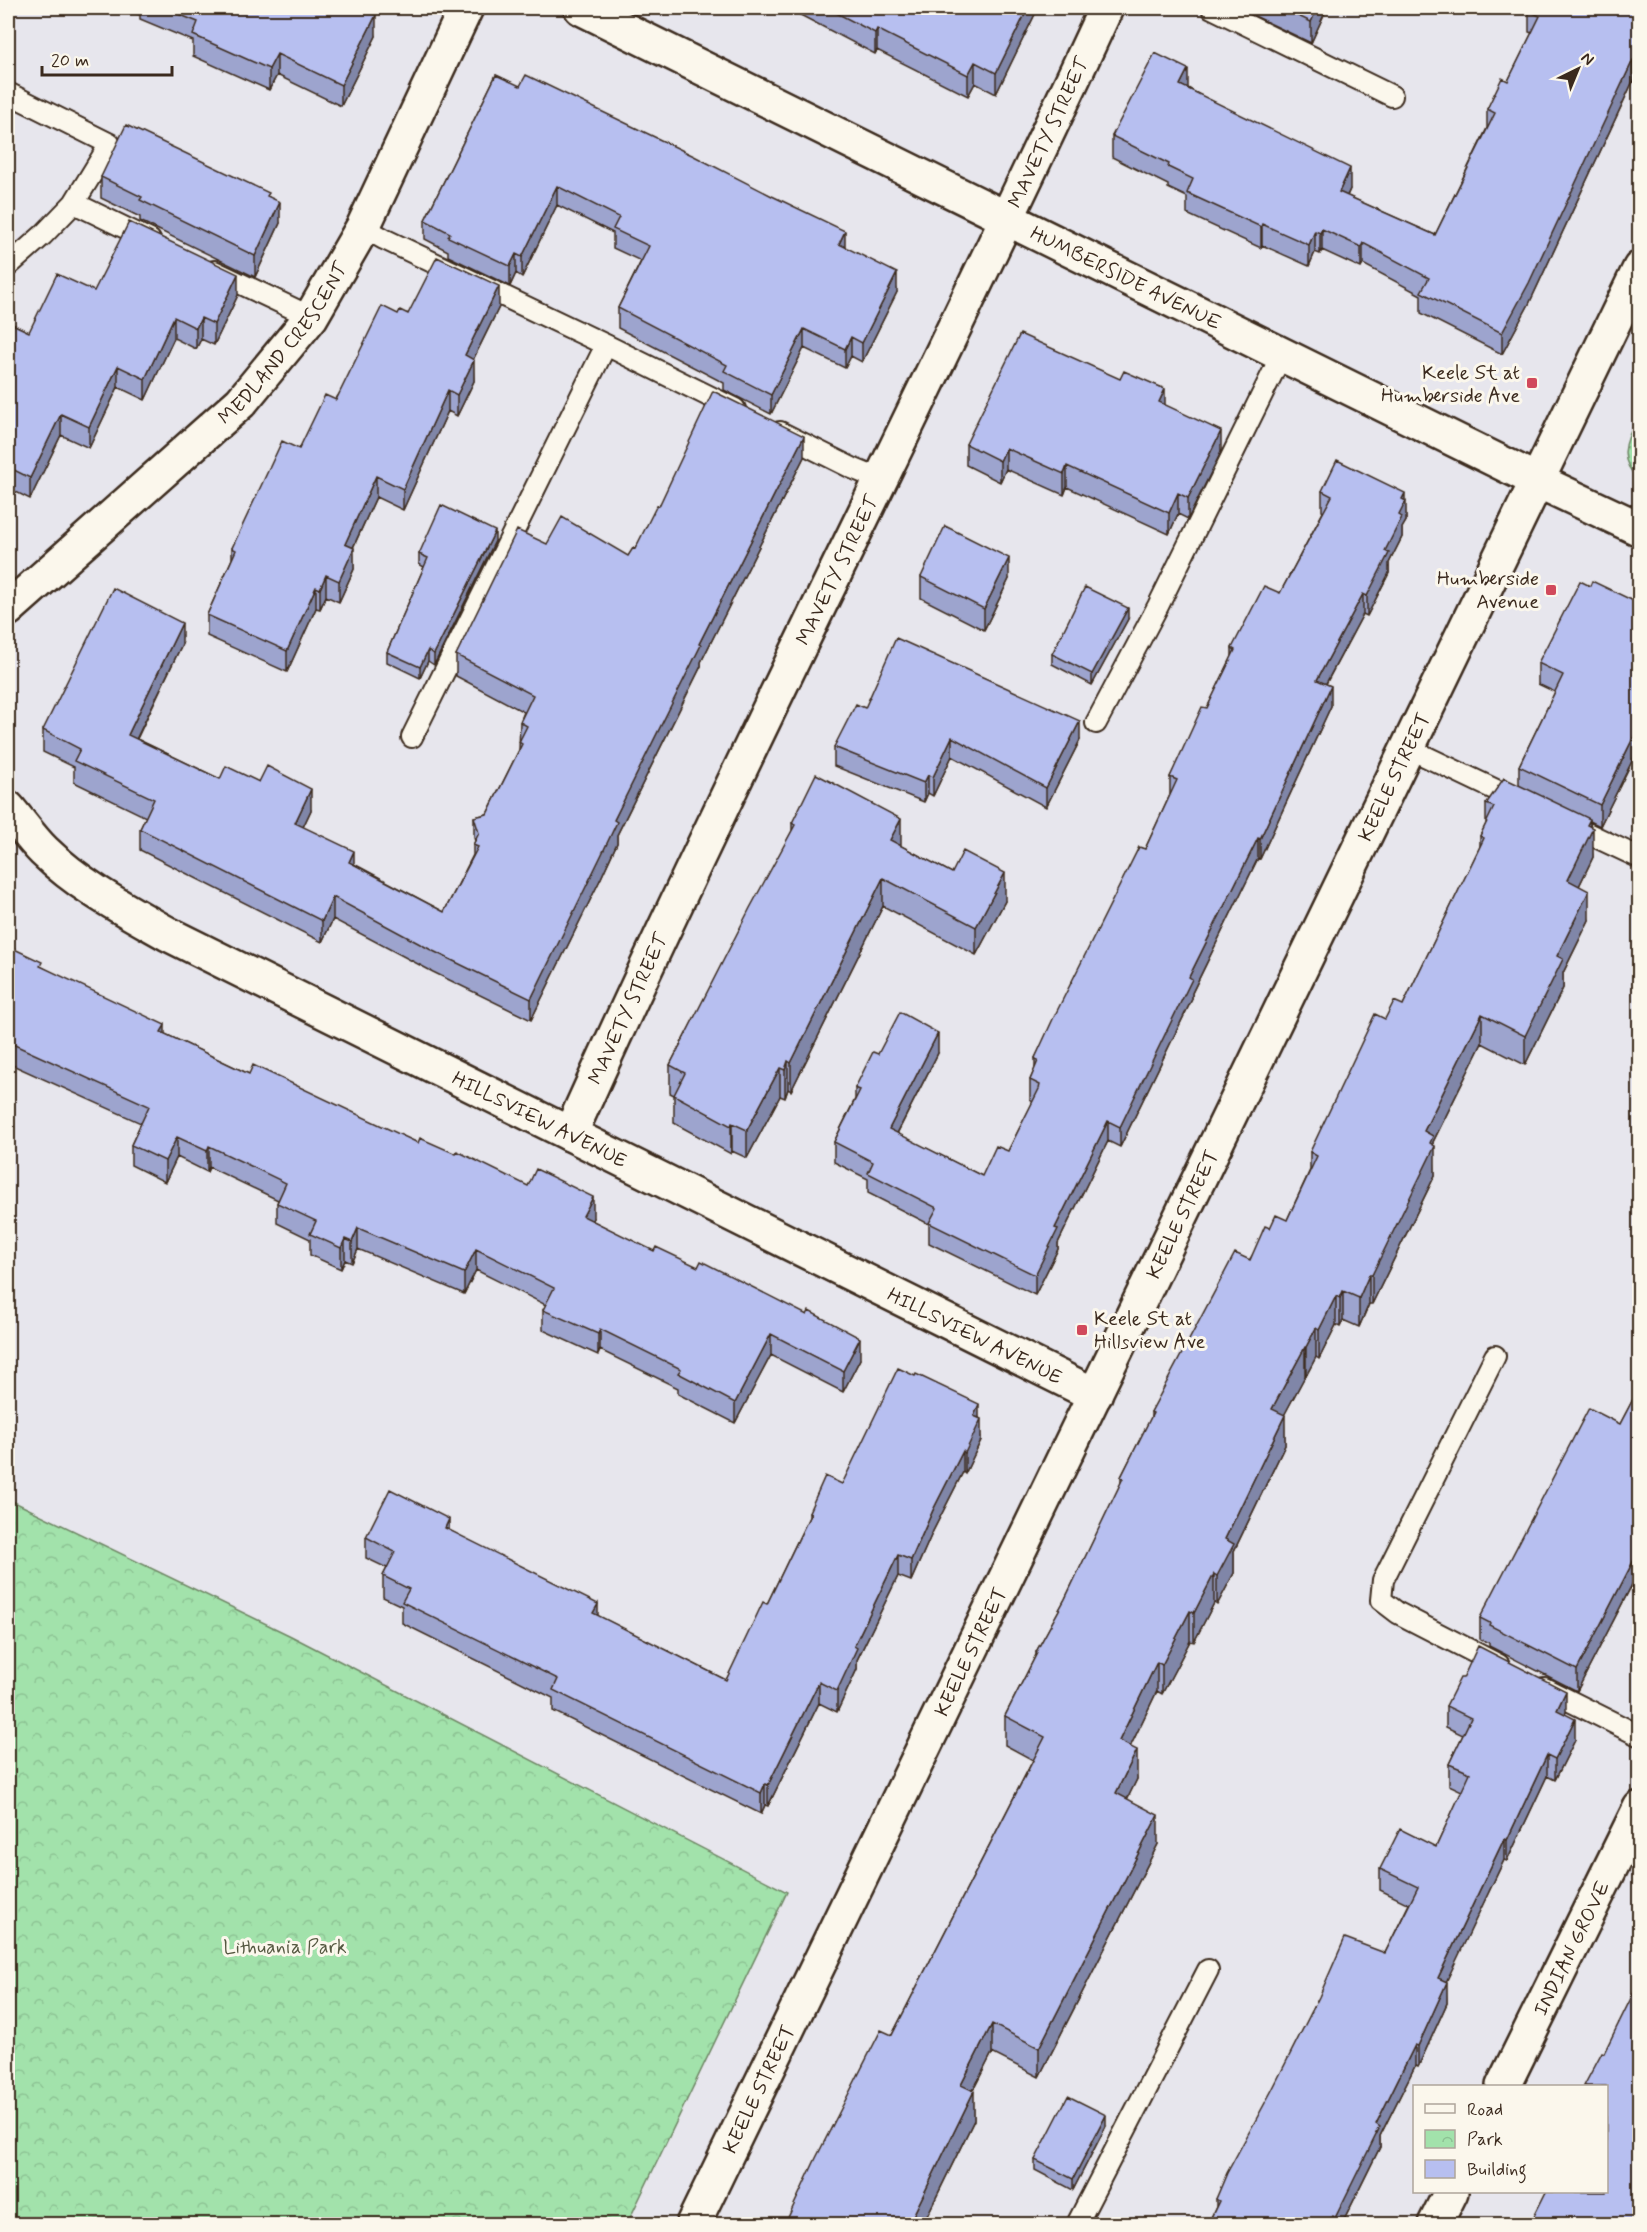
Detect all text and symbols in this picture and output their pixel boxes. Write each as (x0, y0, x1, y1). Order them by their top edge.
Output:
scale bar (42, 39, 172, 77)
north arrow (1548, 39, 1608, 99)
text: N (1576, 48, 1598, 70)
text: 20 m (51, 49, 89, 73)
street label: MAVETY STREET (1002, 52, 1097, 213)
street label: HUMBERSIDE AVENUE (1025, 220, 1225, 337)
street label: MEDLAND CRESCENT (213, 256, 356, 431)
place label: Keele St at Humberside Ave (1381, 360, 1520, 410)
marker: Keele St at Humberside Ave (1525, 376, 1539, 390)
street label: MAVETY STREET (790, 490, 887, 650)
place label: Humberside Avenue (1437, 566, 1539, 616)
marker: Humberside Avenue (1544, 583, 1558, 597)
street label: KEELE STREET (1352, 708, 1438, 846)
street label: MAVETY STREET (582, 928, 676, 1089)
street label: HILLSVIEW AVENUE (447, 1065, 631, 1175)
street label: KEELE STREET (1141, 1146, 1226, 1284)
street label: HILLSVIEW AVENUE (882, 1282, 1066, 1391)
place label: Keele St at Hillsview Ave (1094, 1306, 1206, 1356)
marker: Keele St at Hillsview Ave (1075, 1323, 1089, 1337)
street label: KEELE STREET (929, 1583, 1014, 1721)
street label: INDIAN GROVE (1528, 1877, 1617, 2020)
park label: Lithuania Park (223, 1934, 347, 1961)
street label: KEELE STREET (717, 2021, 802, 2159)
legend (1413, 2085, 1608, 2193)
text: Road (1467, 2098, 1503, 2122)
text: Park (1467, 2128, 1503, 2152)
text: Building (1467, 2158, 1527, 2184)

